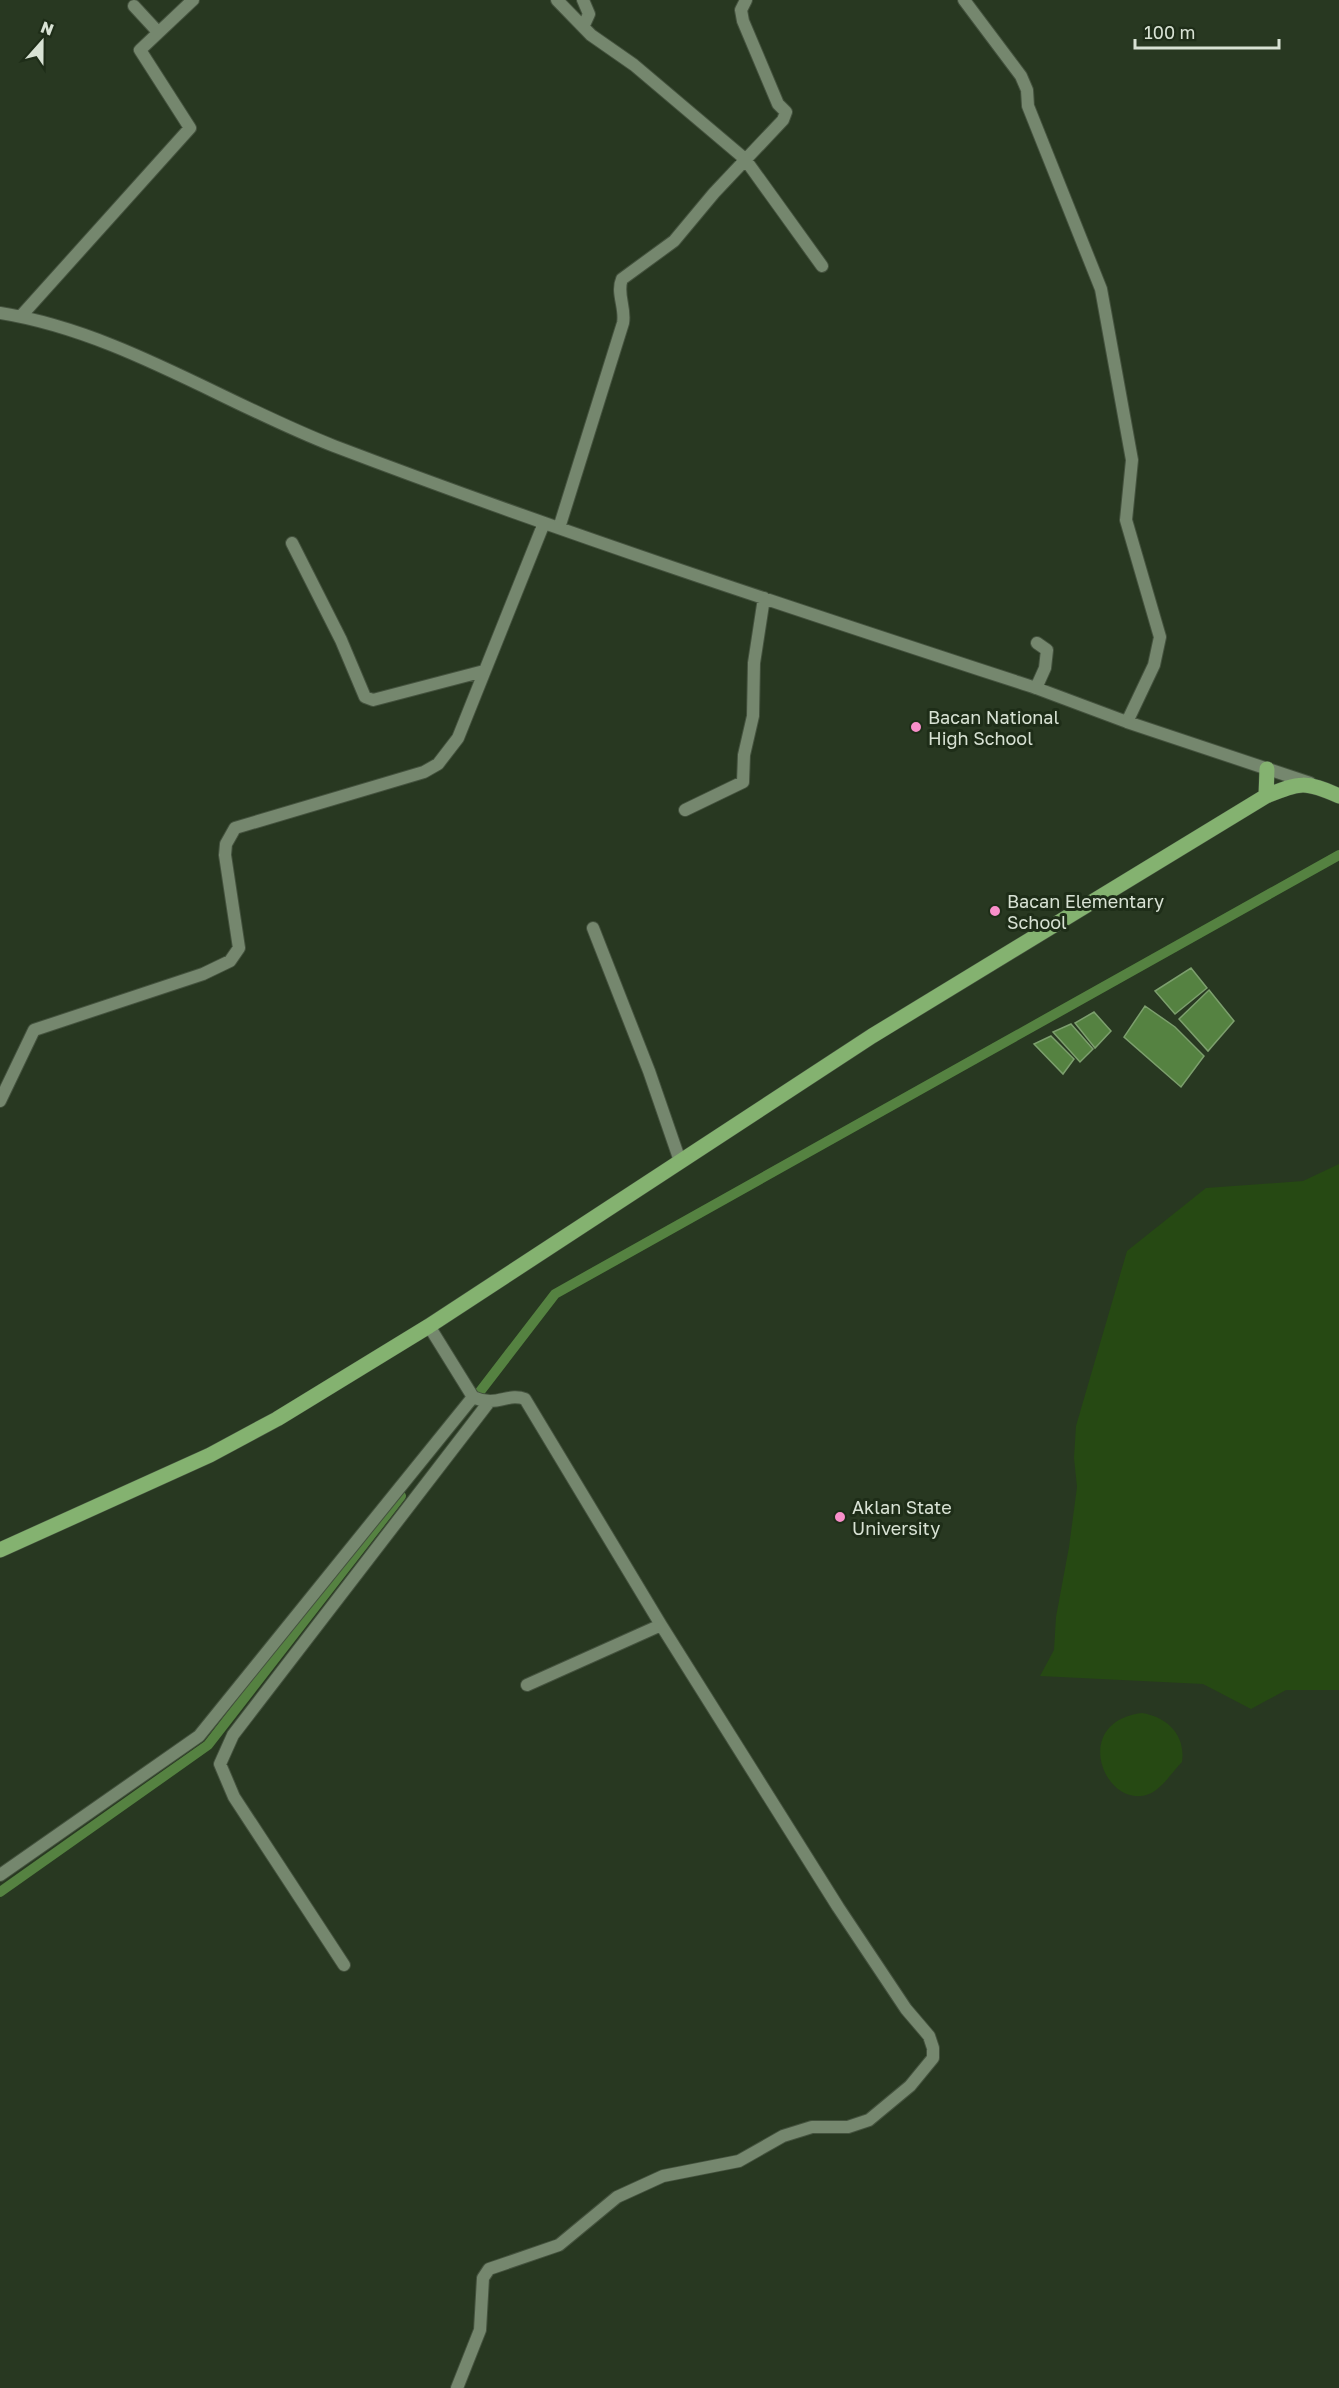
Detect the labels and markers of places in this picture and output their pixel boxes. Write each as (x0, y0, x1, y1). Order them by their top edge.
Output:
place label: Bacan National High School (928, 706, 1060, 749)
marker: Bacan National High School (909, 720, 923, 734)
place label: Bacan Elementary School (1007, 890, 1164, 933)
marker: Bacan Elementary School (988, 904, 1002, 918)
place label: Aklan State University (852, 1496, 952, 1539)
marker: Aklan State University (833, 1510, 847, 1524)

